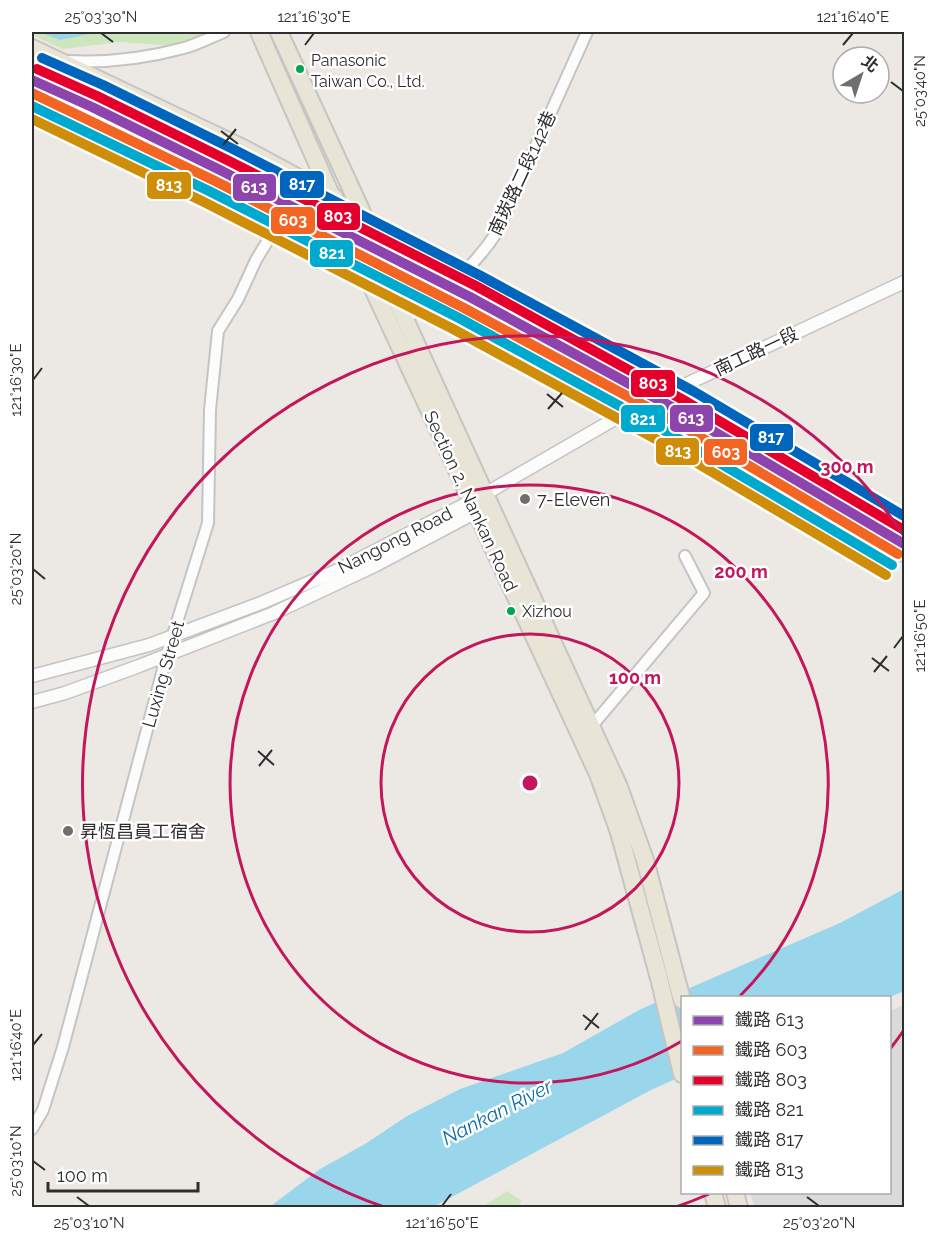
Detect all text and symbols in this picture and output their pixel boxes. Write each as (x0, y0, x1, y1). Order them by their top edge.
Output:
text: 25°03'30"N (65, 8, 137, 26)
text: 121°16'30"E (277, 8, 351, 26)
text: 121°16'40"E (817, 8, 889, 26)
north arrow (831, 45, 891, 105)
place label: Panasonic Taiwan Co., Ltd. (311, 51, 425, 91)
text: 北 (858, 51, 882, 76)
text: 25°03'40"N (911, 55, 929, 127)
marker: Panasonic Taiwan Co., Ltd. (294, 63, 306, 75)
street label: 南崁路二段142巷 (484, 107, 560, 239)
line badge: 817 (279, 170, 325, 199)
line badge: 813 (146, 171, 192, 200)
line badge: 613 (232, 173, 277, 202)
text: 817 (289, 175, 315, 194)
text: 813 (156, 176, 182, 195)
text: 613 (241, 178, 267, 197)
line badge: 803 (316, 202, 361, 231)
line badge: 603 (270, 206, 316, 235)
text: 803 (324, 207, 352, 226)
text: 603 (279, 211, 307, 230)
line badge: 821 (309, 239, 354, 268)
text: 821 (319, 244, 345, 263)
street label: 南工路一段 (711, 322, 801, 380)
text: 121°16'30"E (7, 343, 25, 417)
line badge: 803 (630, 369, 676, 398)
text: 803 (639, 374, 667, 393)
line badge: 821 (620, 404, 666, 433)
line badge: 613 (669, 404, 714, 433)
street label: Section 2, Nankan Road (420, 407, 522, 595)
text: 613 (678, 409, 704, 428)
text: 821 (630, 410, 656, 429)
line badge: 817 (749, 423, 794, 452)
text: 817 (758, 428, 784, 447)
line badge: 813 (655, 437, 700, 466)
line badge: 603 (703, 438, 748, 466)
text: 813 (665, 442, 691, 461)
text: 603 (712, 443, 740, 462)
text: 300 m (820, 456, 874, 477)
place label: 7-Eleven (537, 489, 610, 510)
marker: 7-Eleven (518, 492, 532, 506)
street label: Nangong Road (334, 502, 456, 578)
text: 25°03'20"N (7, 533, 25, 605)
text: 200 m (714, 561, 768, 582)
text: 121°16'50"E (911, 599, 929, 673)
place label: Xizhou (522, 602, 572, 621)
marker: Xizhou (505, 605, 517, 617)
street label: Luxing Street (138, 618, 188, 730)
text: 100 m (609, 667, 661, 688)
centre of rings (520, 773, 540, 793)
place label: 昇恆昌員工宿舍 (80, 821, 206, 842)
marker: 昇恆昌員工宿舍 (61, 824, 75, 838)
legend (681, 996, 891, 1194)
text: 121°16'40"E (7, 1009, 25, 1081)
text: 鐵路 613 (735, 1009, 804, 1030)
text: 鐵路 603 (735, 1039, 807, 1060)
text: 鐵路 803 (735, 1069, 807, 1090)
water label: Nankan River (438, 1073, 557, 1150)
text: 鐵路 821 (735, 1099, 804, 1120)
text: 25°03'10"N (7, 1125, 25, 1197)
text: 鐵路 817 (735, 1129, 804, 1150)
scale bar (48, 1155, 198, 1193)
text: 鐵路 813 (735, 1159, 804, 1180)
text: 100 m (57, 1165, 108, 1186)
text: 25°03'10"N (53, 1214, 125, 1232)
text: 121°16'50"E (405, 1214, 479, 1232)
text: 25°03'20"N (783, 1214, 855, 1232)

